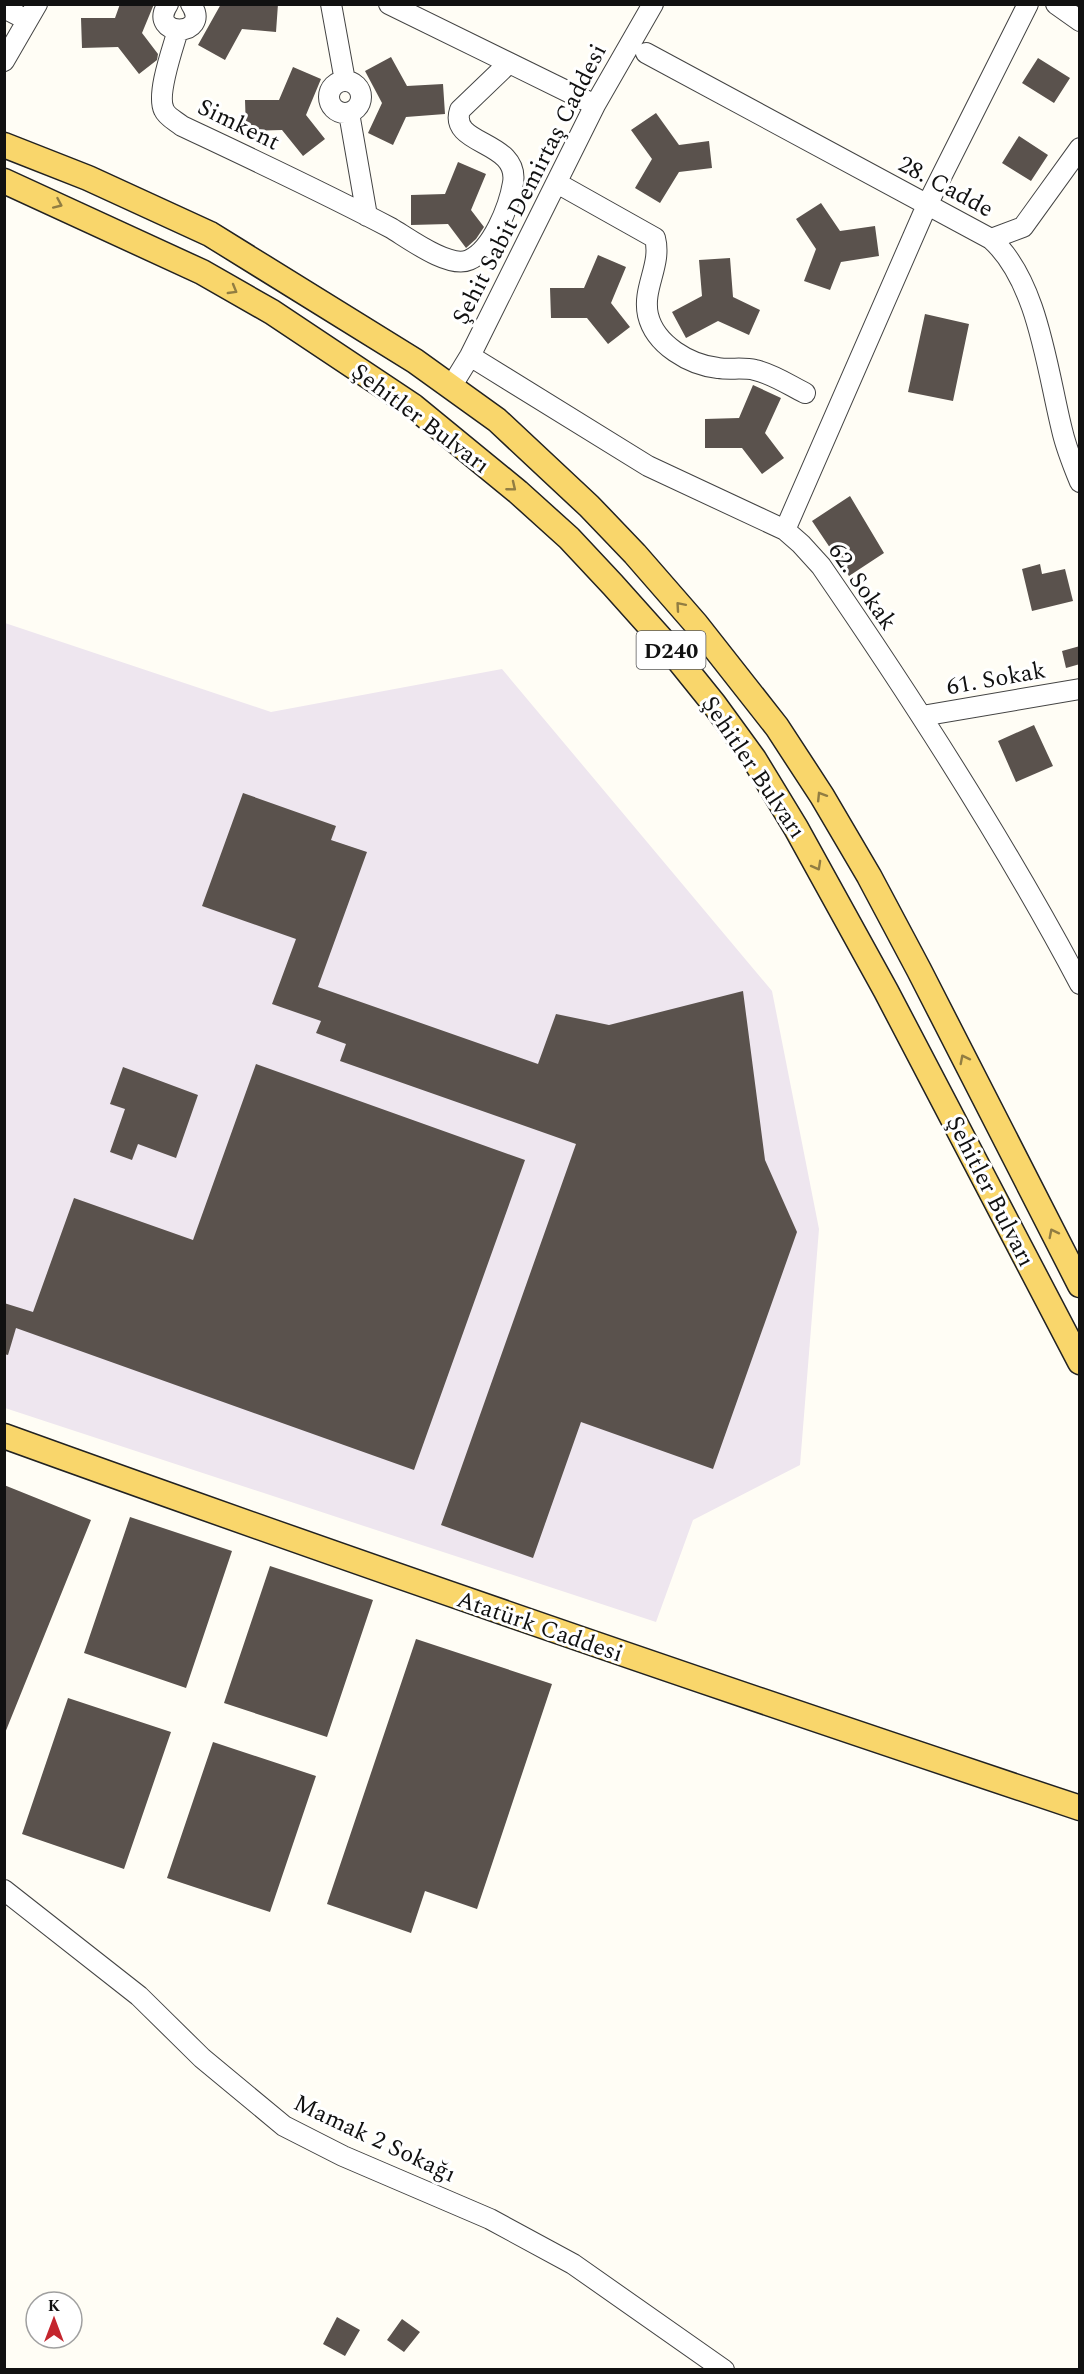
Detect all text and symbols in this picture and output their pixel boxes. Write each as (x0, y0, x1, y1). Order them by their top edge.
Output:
street label: Şehit Sabit Demirtaş Caddesi (443, 38, 616, 331)
street label: Simkent (191, 89, 286, 160)
street label: 28. Cadde (891, 147, 1000, 227)
one-way arrow (52, 197, 63, 209)
one-way arrow (227, 283, 237, 294)
street label: Şehitler Bulvarı (343, 355, 497, 483)
one-way arrow (505, 480, 516, 491)
street label: 62. Sokak (819, 535, 906, 638)
one-way arrow (676, 602, 687, 613)
road number: D240 (636, 631, 706, 669)
street label: 61. Sokak (944, 653, 1049, 705)
street label: Şehitler Bulvarı (692, 689, 814, 846)
one-way arrow (818, 791, 829, 802)
one-way arrow (810, 860, 821, 870)
one-way arrow (960, 1054, 972, 1065)
street label: Şehitler Bulvarı (936, 1110, 1044, 1273)
one-way arrow (1049, 1228, 1060, 1239)
street label: Atatürk Caddesi (452, 1582, 628, 1672)
street label: Mamak 2 Sokağı (287, 2085, 462, 2192)
north arrow (24, 2290, 84, 2350)
text: K (48, 2294, 61, 2318)

